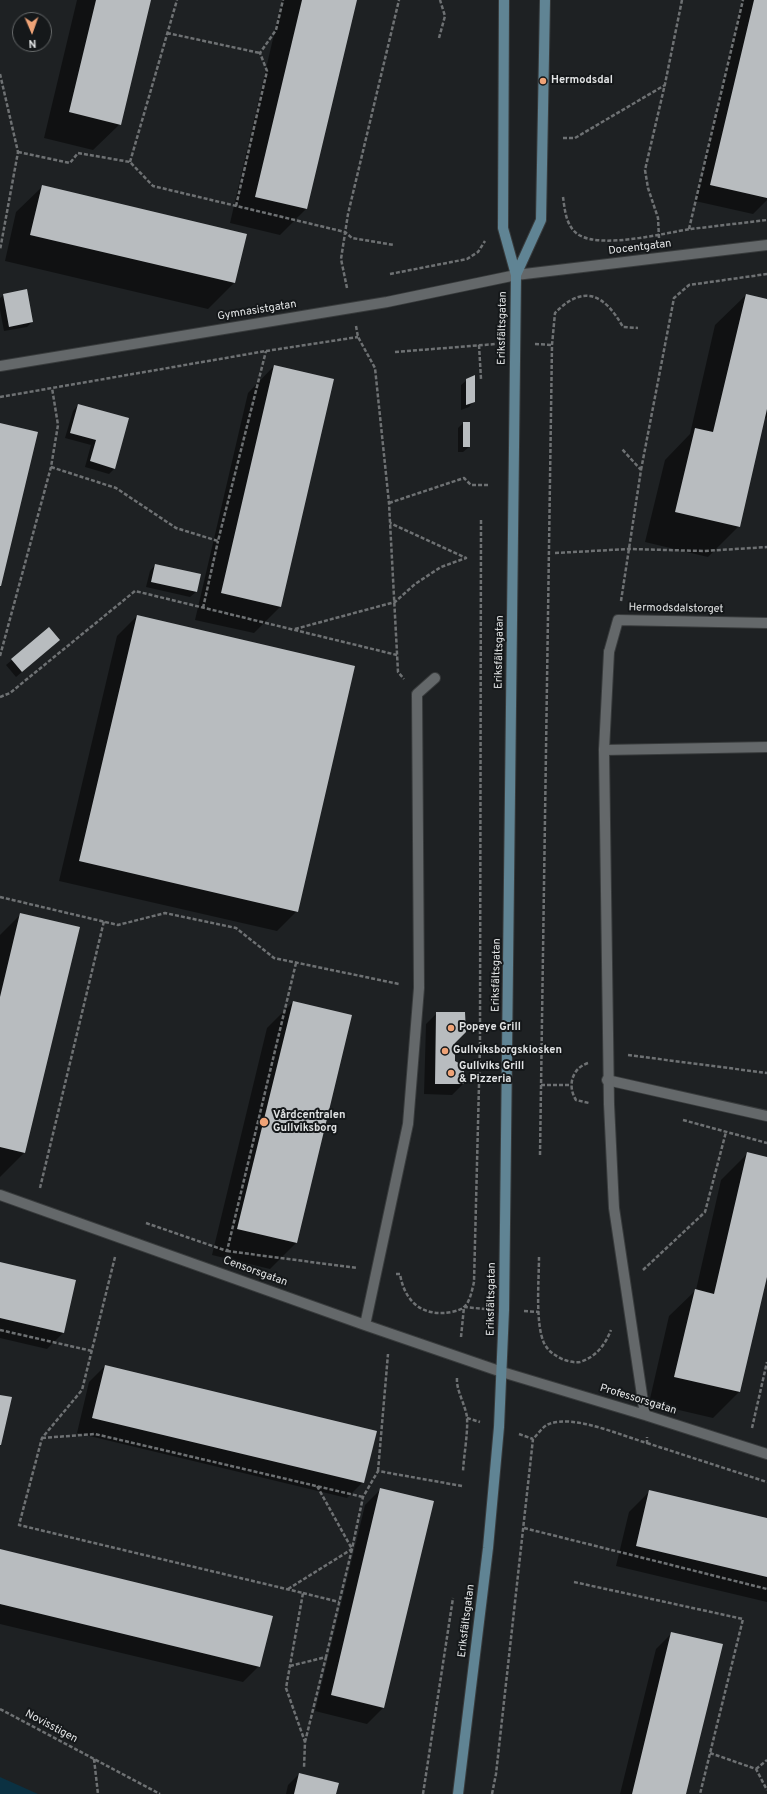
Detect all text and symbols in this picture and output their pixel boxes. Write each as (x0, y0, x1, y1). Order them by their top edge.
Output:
north arrow (12, 12, 52, 52)
text: N (28, 36, 37, 50)
place label: Hermodsdal (551, 74, 613, 88)
marker: Hermodsdal (538, 76, 548, 86)
street label: Docentgatan (608, 238, 672, 258)
street label: Eriksfältsgatan (496, 291, 510, 365)
street label: Gymnasistgatan (217, 298, 297, 324)
street label: Hermodsdalstorget (628, 602, 724, 616)
street label: Eriksfältsgatan (493, 615, 507, 689)
street label: Eriksfältsgatan (490, 938, 504, 1012)
place label: Popeye Grill (459, 1021, 521, 1035)
marker: Popeye Grill (446, 1023, 456, 1033)
place label: Gullviksborgskiosken (453, 1044, 562, 1058)
marker: Gullviksborgskiosken (440, 1046, 450, 1056)
place label: Gullviks Grill & Pizzeria (459, 1060, 524, 1086)
marker: Gullviks Grill & Pizzeria (446, 1068, 456, 1078)
place label: Vårdcentralen Gullviksborg (273, 1109, 345, 1135)
marker: Vårdcentralen Gullviksborg (258, 1116, 270, 1128)
street label: Censorsgatan (221, 1254, 289, 1290)
street label: Eriksfältsgatan (485, 1262, 499, 1336)
street label: Professorsgatan (598, 1382, 678, 1418)
street label: Eriksfältsgatan (456, 1584, 478, 1658)
street label: Novisstigen (22, 1708, 80, 1746)

